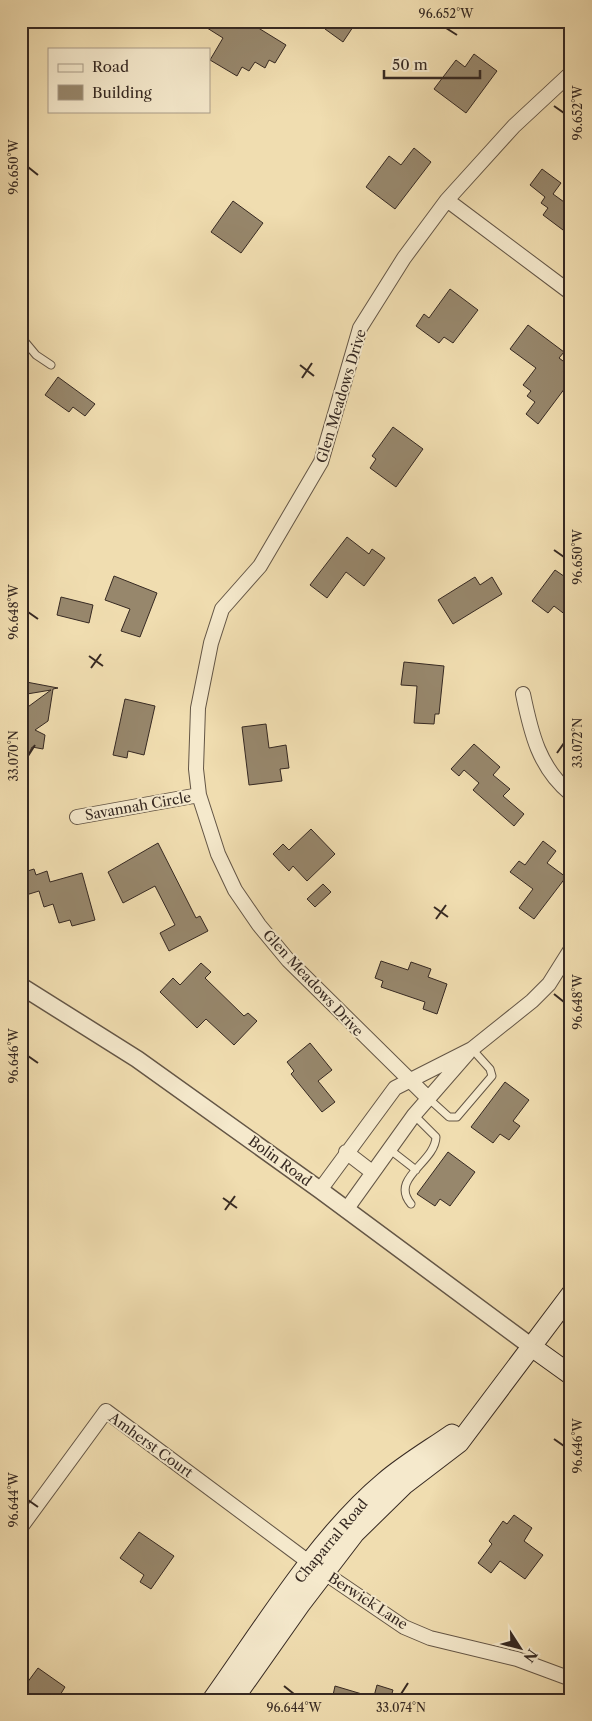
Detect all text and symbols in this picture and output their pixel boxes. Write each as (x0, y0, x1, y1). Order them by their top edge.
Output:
text: 96.652°W (419, 6, 474, 21)
legend (48, 48, 210, 112)
scale bar (384, 48, 481, 80)
text: 50 m (392, 55, 428, 74)
text: Road (92, 57, 129, 76)
text: Building (92, 83, 152, 102)
text: 96.652°W (570, 85, 585, 140)
text: 96.650°W (6, 138, 21, 195)
street label: Glen Meadows Drive (312, 327, 370, 465)
text: 96.650°W (570, 528, 585, 585)
text: 96.648°W (6, 583, 21, 640)
text: 33.072°N (570, 718, 585, 768)
text: 33.070°N (6, 730, 21, 782)
street label: Savannah Circle (84, 788, 193, 824)
street label: Glen Meadows Drive (259, 926, 367, 1040)
text: 96.648°W (570, 973, 585, 1030)
text: 96.646°W (6, 1028, 21, 1084)
street label: Bolin Road (245, 1132, 316, 1190)
street label: Amherst Court (105, 1408, 197, 1482)
text: 96.646°W (570, 1418, 585, 1474)
text: 96.644°W (6, 1472, 21, 1528)
street label: Chaparral Road (290, 1495, 372, 1587)
street label: Berwick Lane (325, 1569, 411, 1634)
north arrow (494, 1624, 544, 1674)
text: N (520, 1645, 541, 1666)
text: 96.644°W (266, 1700, 322, 1715)
text: 33.074°N (376, 1700, 426, 1715)

